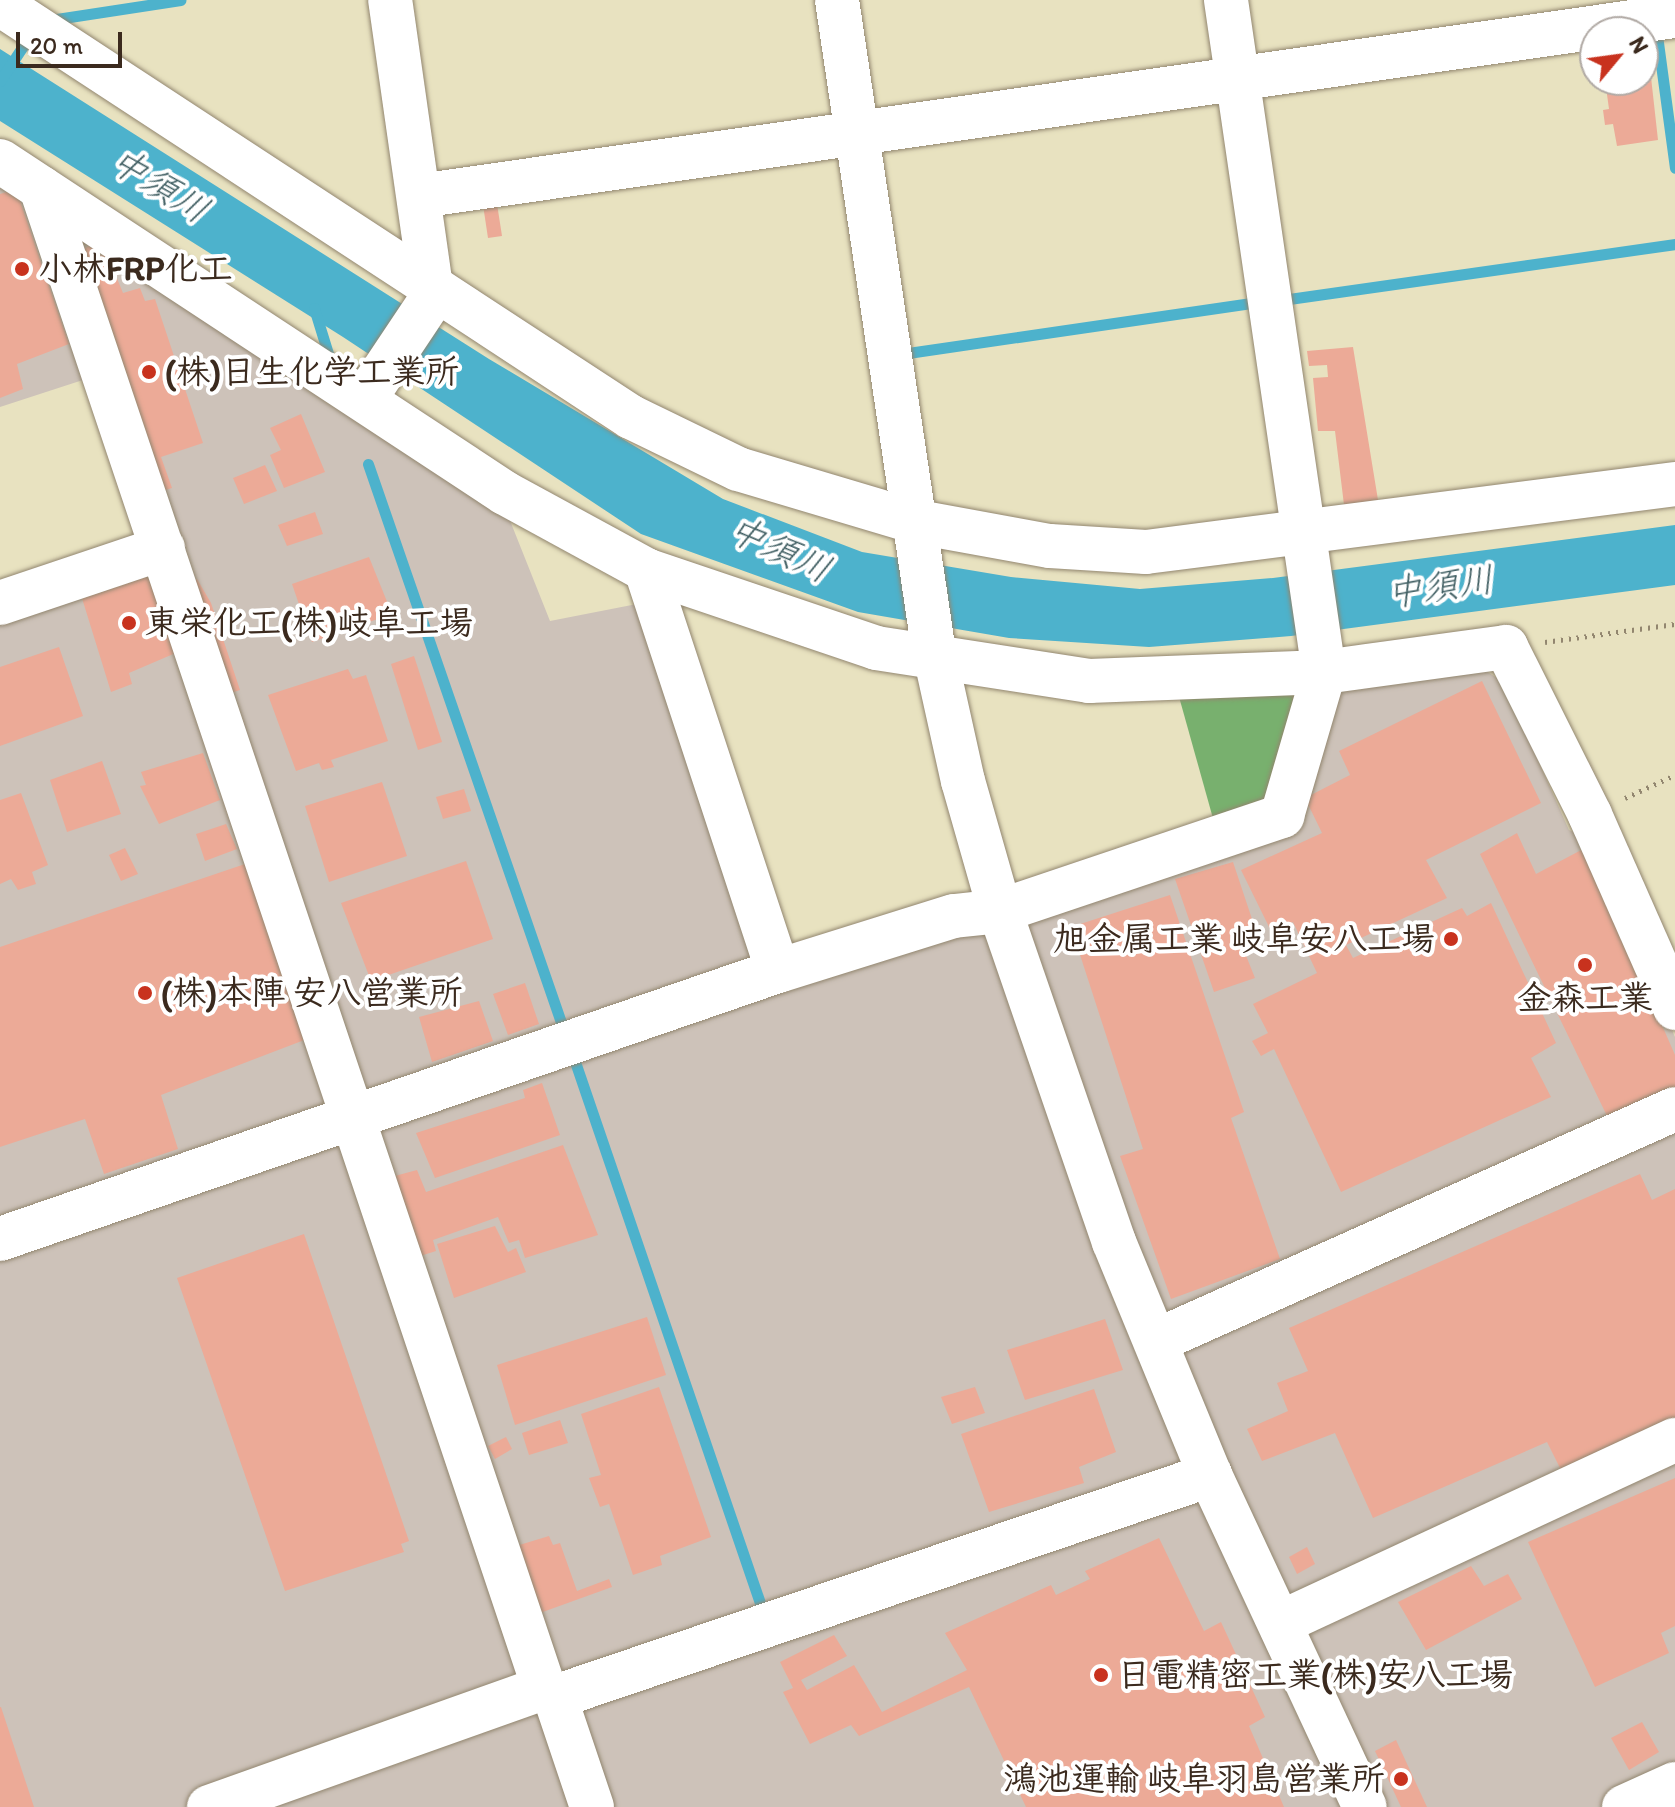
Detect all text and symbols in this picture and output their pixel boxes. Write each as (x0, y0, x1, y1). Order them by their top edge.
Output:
scale bar (20, 16, 126, 66)
north arrow (1579, 16, 1659, 96)
text: 20 m (30, 31, 83, 60)
text: N (1623, 32, 1654, 58)
water label: 中須川 (103, 138, 217, 232)
place label: 小林FRP化工 (38, 249, 232, 289)
marker: 小林FRP化工 (13, 260, 31, 278)
place label: (株)日生化学工業所 (165, 352, 459, 392)
marker: (株)日生化学工業所 (140, 363, 158, 381)
water label: 中須川 (722, 507, 838, 591)
water label: 中須川 (1384, 557, 1496, 615)
place label: 東栄化工(株)岐阜工場 (145, 603, 473, 643)
marker: 東栄化工(株)岐阜工場 (120, 614, 138, 632)
place label: 旭金属工業 岐阜安八工場 (1053, 919, 1435, 959)
marker: 旭金属工業 岐阜安八工場 (1442, 930, 1460, 948)
marker: 金森工業 (1576, 956, 1594, 974)
place label: (株)本陣 安八営業所 (161, 973, 463, 1013)
place label: 金森工業 (1517, 978, 1653, 1018)
marker: (株)本陣 安八営業所 (136, 984, 154, 1002)
place label: 日電精密工業(株)安八工場 (1117, 1655, 1513, 1695)
marker: 日電精密工業(株)安八工場 (1092, 1666, 1110, 1684)
place label: 鴻池運輸 岐阜羽島営業所 (1003, 1759, 1385, 1799)
marker: 鴻池運輸 岐阜羽島営業所 (1392, 1770, 1410, 1788)

